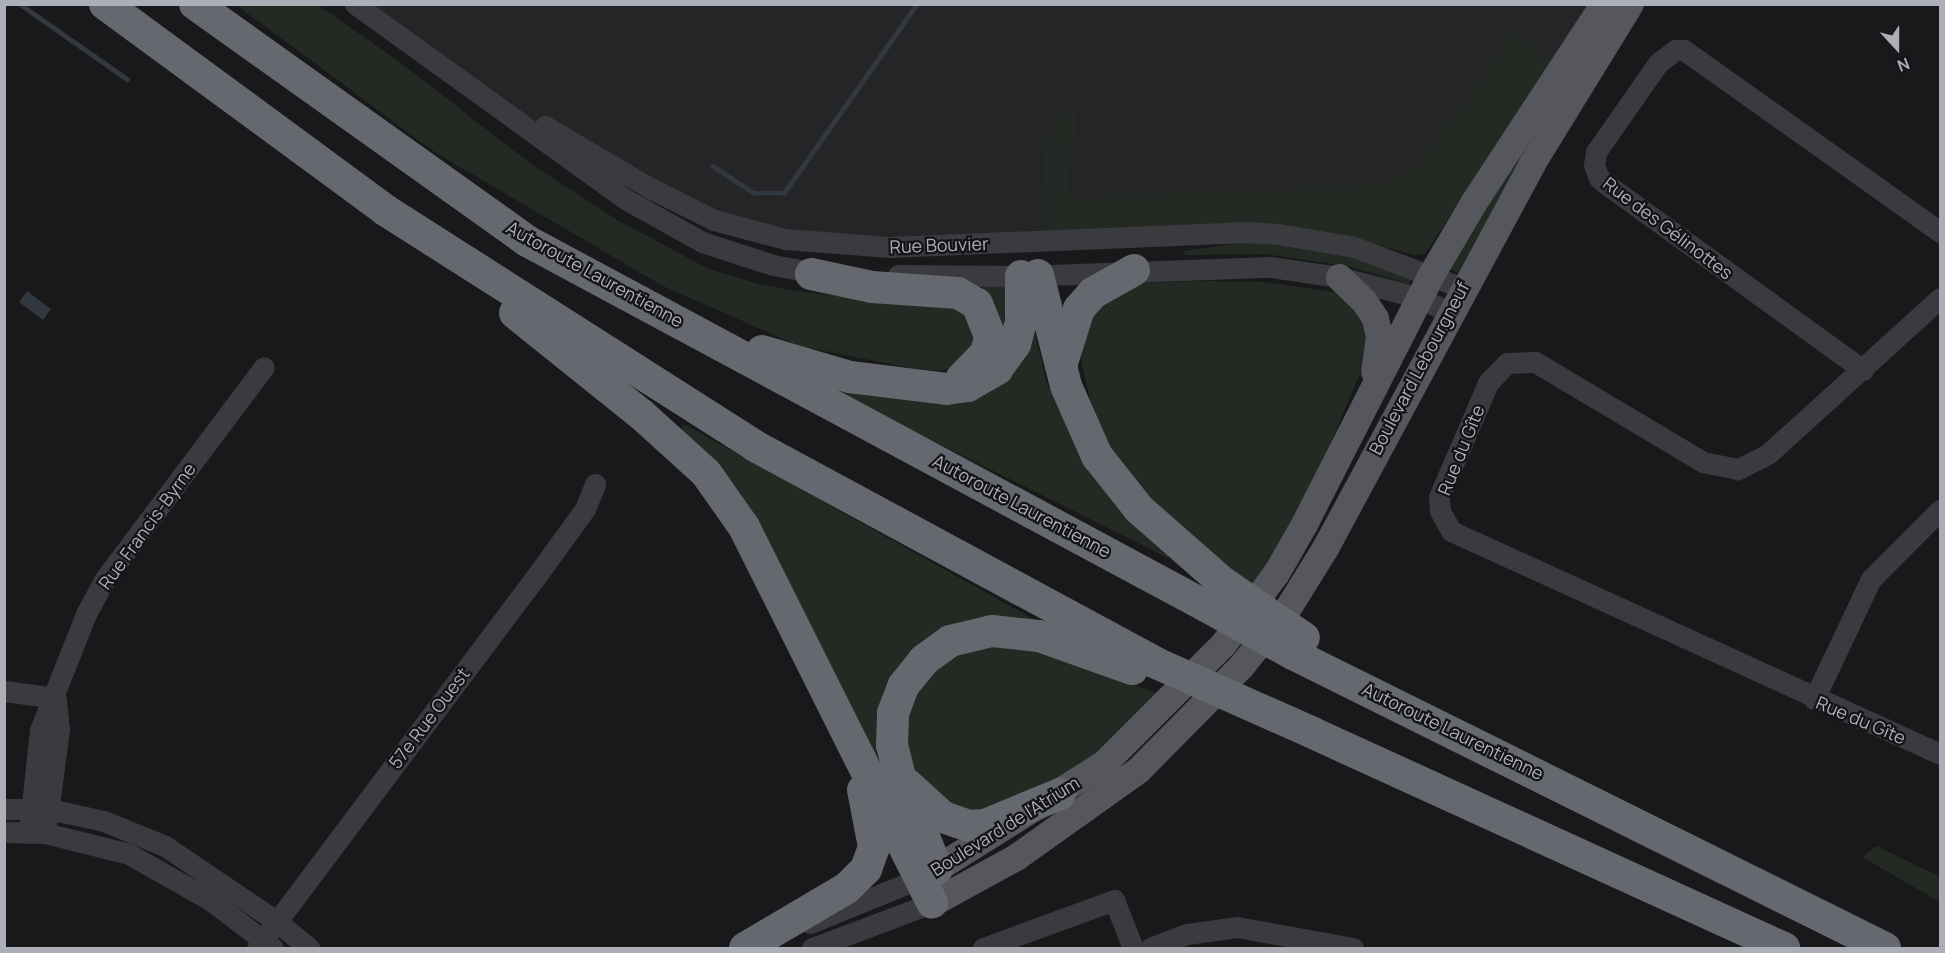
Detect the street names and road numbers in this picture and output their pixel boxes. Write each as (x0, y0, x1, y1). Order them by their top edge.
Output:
street label: Rue des Gélinottes (1599, 172, 1737, 284)
street label: Autoroute Laurentienne (503, 216, 687, 332)
street label: Rue Bouvier (889, 232, 989, 258)
street label: Boulevard Lebourgneuf (1364, 278, 1474, 458)
street label: Rue du Gîte (1433, 402, 1489, 498)
street label: Autoroute Laurentienne (929, 450, 1115, 562)
street label: Rue Francis-Byrne (94, 459, 200, 593)
street label: 57e Rue Ouest (384, 663, 474, 773)
street label: Autoroute Laurentienne (1359, 678, 1547, 784)
street label: Rue du Gîte (1813, 691, 1909, 749)
street label: Boulevard de l'Atrium (927, 772, 1083, 880)

